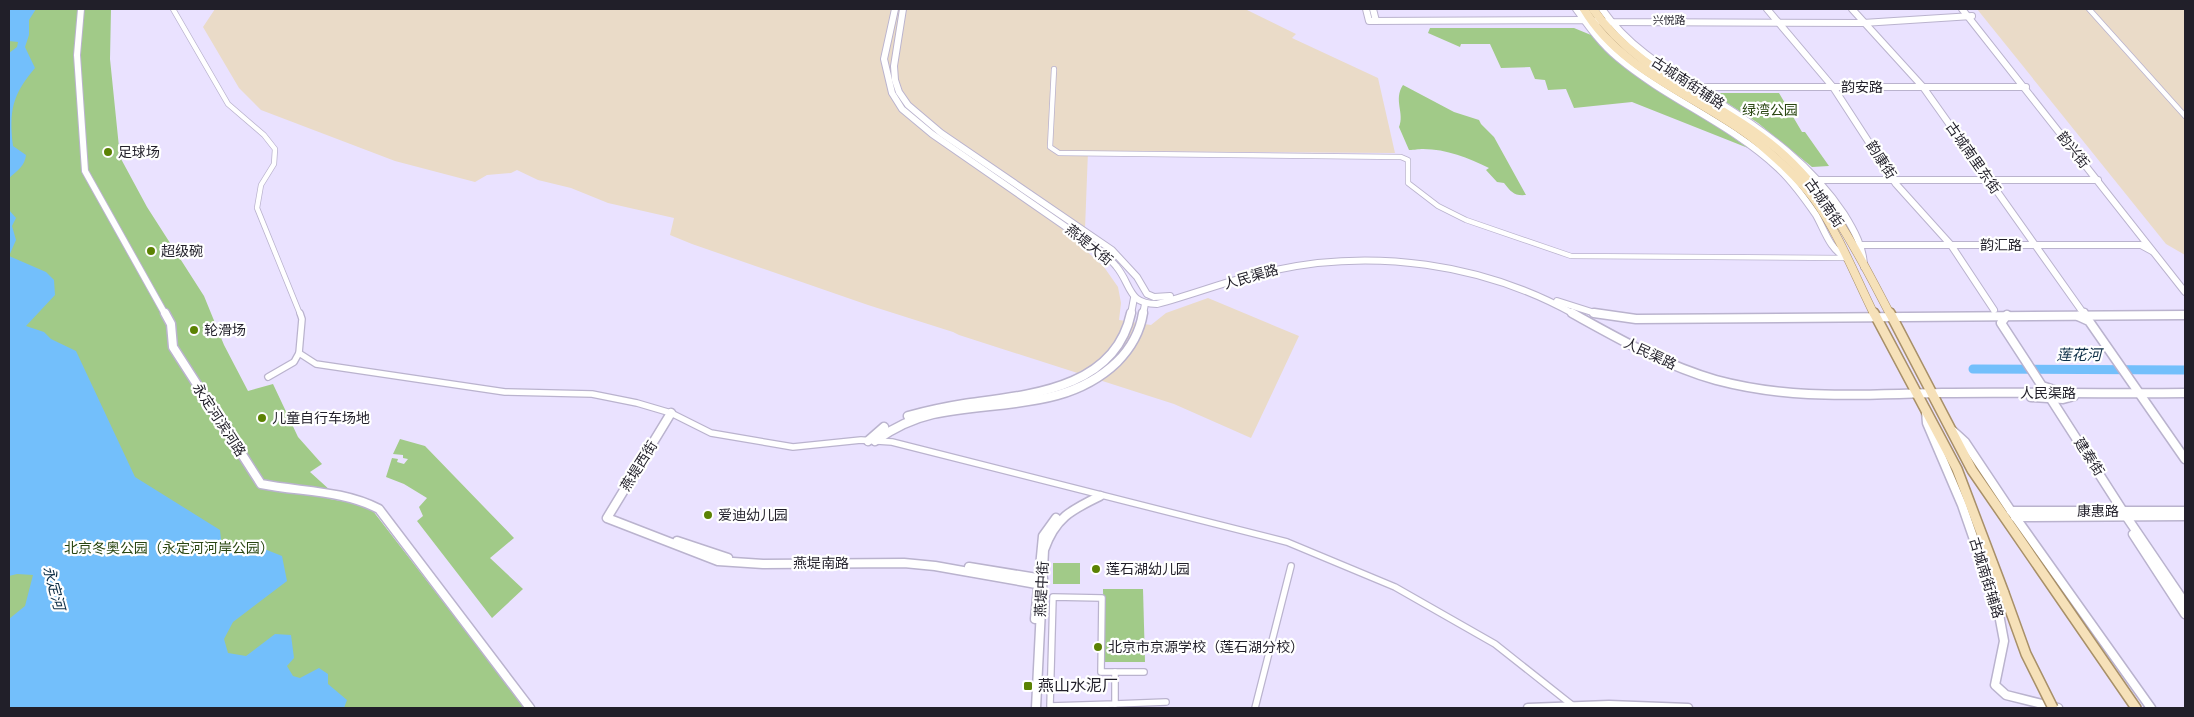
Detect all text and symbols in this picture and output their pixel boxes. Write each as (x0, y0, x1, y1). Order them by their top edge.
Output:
street label: 兴悦路 (1653, 14, 1686, 27)
street label: 古城南街辅路 (1648, 53, 1728, 113)
street label: 韵安路 (1841, 79, 1883, 96)
park label: 绿湾公园 (1742, 102, 1798, 119)
street label: 古城南里东街 (1942, 119, 2004, 197)
street label: 韵兴街 (2053, 128, 2093, 172)
street label: 韵康街 (1862, 138, 1900, 182)
place label: 足球场 (118, 144, 160, 161)
marker: 足球场 (102, 146, 114, 158)
street label: 古城南街 (1801, 175, 1847, 231)
street label: 燕堤大街 (1062, 221, 1116, 269)
street label: 韵汇路 (1980, 237, 2022, 254)
place label: 超级碗 (161, 243, 203, 260)
marker: 超级碗 (145, 245, 157, 257)
street label: 人民渠路 (1222, 261, 1280, 293)
place label: 轮滑场 (204, 322, 246, 339)
marker: 轮滑场 (188, 324, 200, 336)
street label: 人民渠路 (1621, 334, 1679, 374)
water label: 莲花河 (2056, 346, 2104, 364)
street label: 永定河滨河路 (189, 380, 249, 460)
street label: 人民渠路 (2020, 385, 2076, 402)
place label: 儿童自行车场地 (272, 410, 370, 427)
marker: 儿童自行车场地 (256, 412, 268, 424)
street label: 建泰街 (2070, 435, 2108, 479)
street label: 燕堤西街 (617, 438, 661, 494)
street label: 康惠路 (2077, 503, 2119, 520)
place label: 爱迪幼儿园 (718, 507, 788, 524)
marker: 爱迪幼儿园 (702, 509, 714, 521)
street label: 古城南街辅路 (1966, 535, 2006, 621)
park label: 北京冬奥公园（永定河河岸公园） (64, 540, 274, 557)
street label: 燕堤南路 (793, 555, 849, 572)
street label: 燕堤中街 (1032, 561, 1052, 617)
place label: 莲石湖幼儿园 (1106, 561, 1190, 578)
marker: 莲石湖幼儿园 (1090, 563, 1102, 575)
water label: 永定河 (39, 564, 69, 615)
place label: 北京市京源学校（莲石湖分校） (1108, 639, 1304, 656)
marker: 北京市京源学校（莲石湖分校） (1092, 641, 1104, 653)
place label: 燕山水泥厂 (1038, 676, 1118, 696)
marker: 燕山水泥厂 (1022, 680, 1034, 692)

